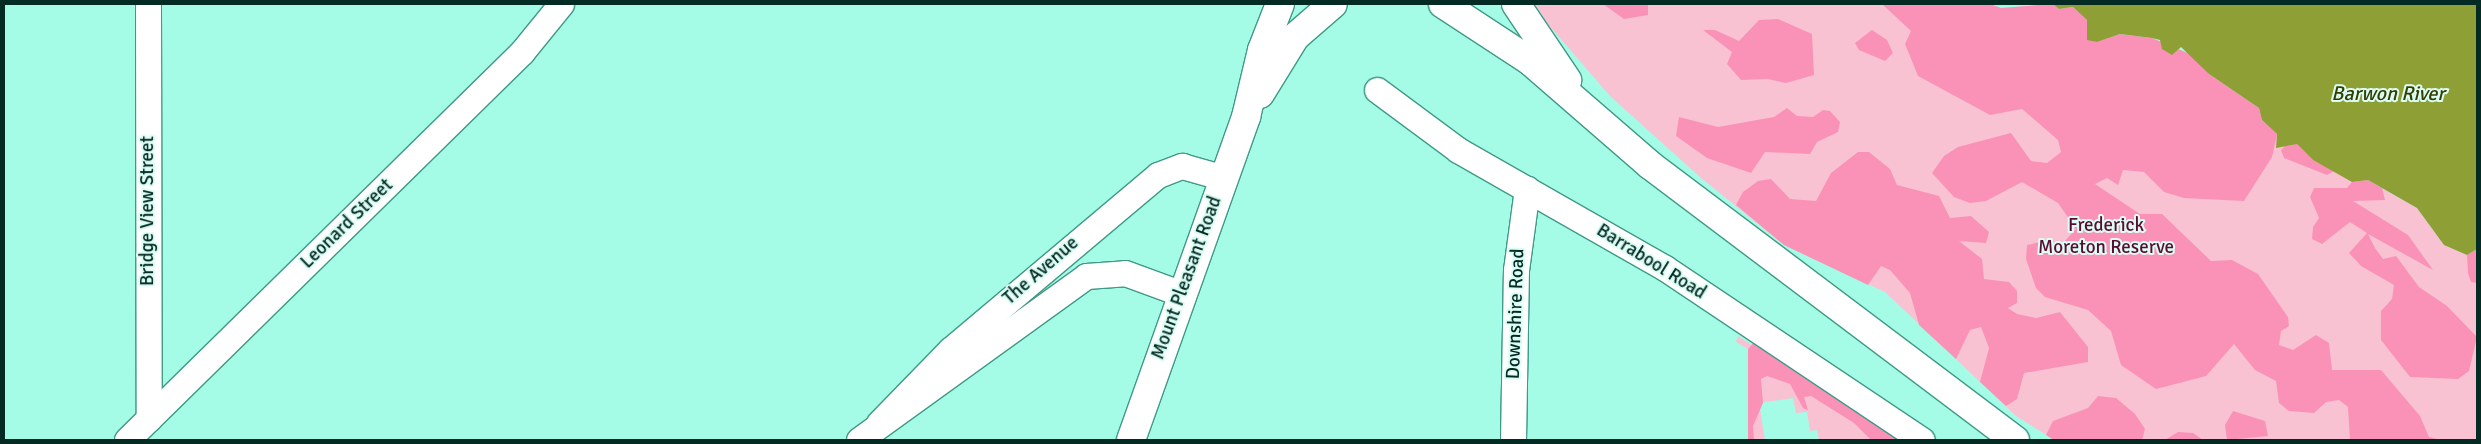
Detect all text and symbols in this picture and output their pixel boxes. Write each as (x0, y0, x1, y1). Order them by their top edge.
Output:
water label: Barwon River (2331, 81, 2445, 105)
street label: Bridge View Street (137, 136, 159, 286)
street label: Leonard Street (296, 174, 398, 274)
street label: Mount Pleasant Road (1147, 193, 1227, 363)
park label: Frederick Moreton Reserve (2038, 215, 2174, 259)
street label: Barrabool Road (1592, 219, 1710, 305)
street label: The Avenue (998, 232, 1084, 310)
street label: Downshire Road (1502, 248, 1530, 380)

